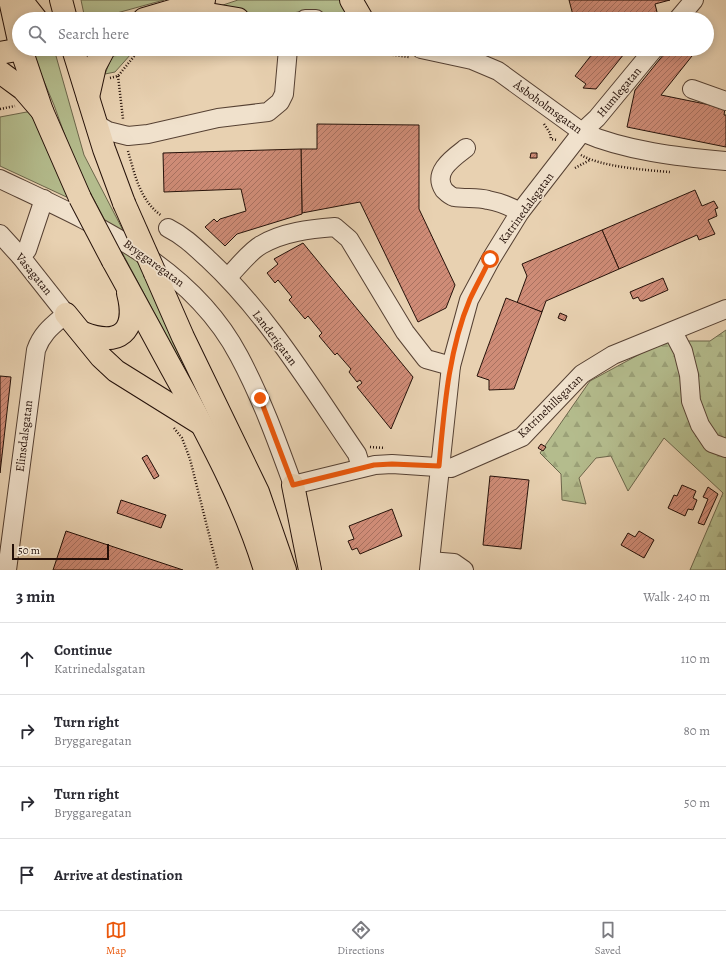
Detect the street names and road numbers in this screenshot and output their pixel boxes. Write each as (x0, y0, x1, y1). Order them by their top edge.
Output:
street label: Humlegatan (593, 63, 645, 121)
street label: Åsboholmsgatan (509, 76, 586, 138)
street label: Katrinedalsgatan (495, 169, 557, 247)
street label: Bryggaregatan (120, 235, 188, 291)
street label: Vasagatan (11, 249, 56, 299)
street label: Landerigatan (249, 307, 301, 369)
street label: Katrinehillsgatan (514, 370, 586, 441)
street label: Elinsdalsgatan (12, 399, 36, 473)

